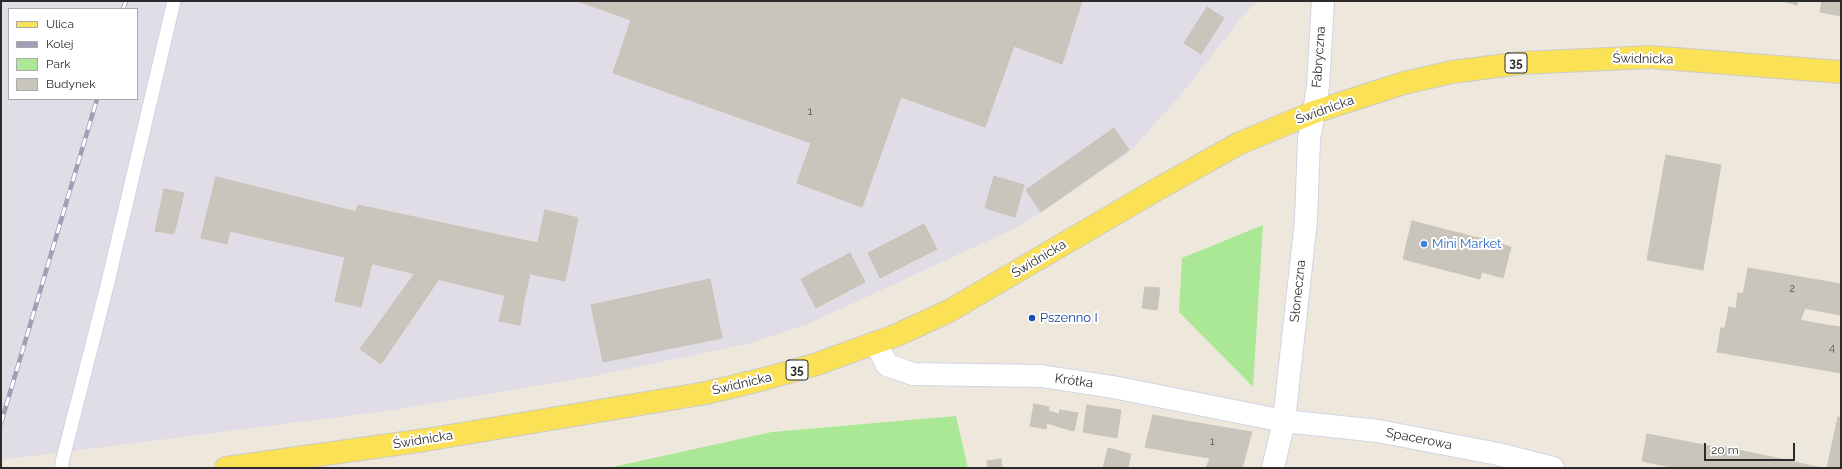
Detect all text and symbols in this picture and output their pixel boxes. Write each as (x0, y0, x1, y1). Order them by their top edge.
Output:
legend (8, 8, 138, 100)
text: Ulica (46, 17, 74, 31)
street label: Fabryczna (1309, 26, 1329, 88)
text: Kolej (46, 37, 74, 51)
street label: Świdnicka (1613, 51, 1673, 67)
road number: 35 (1505, 53, 1527, 73)
text: Park (46, 57, 71, 71)
text: Budynek (46, 77, 96, 91)
street label: Świdnicka (1294, 92, 1356, 128)
house number: 1 (808, 105, 812, 119)
place label: Mini Market (1432, 236, 1501, 252)
street label: Świdnicka (1009, 237, 1069, 281)
marker: Mini Market (1419, 239, 1429, 249)
street label: Słoneczna (1287, 259, 1309, 323)
house number: 2 (1789, 282, 1795, 296)
place label: Pszenno I (1040, 310, 1098, 326)
marker: Pszenno I (1027, 313, 1037, 323)
house number: 4 (1829, 341, 1835, 355)
road number: 35 (786, 360, 808, 380)
street label: Świdnicka (711, 370, 773, 398)
street label: Krótka (1054, 371, 1094, 391)
street label: Spacerowa (1385, 425, 1453, 453)
street label: Świdnicka (392, 428, 454, 452)
house number: 1 (1210, 435, 1214, 449)
scale bar (1706, 435, 1797, 461)
text: 20 m (1711, 443, 1739, 457)

